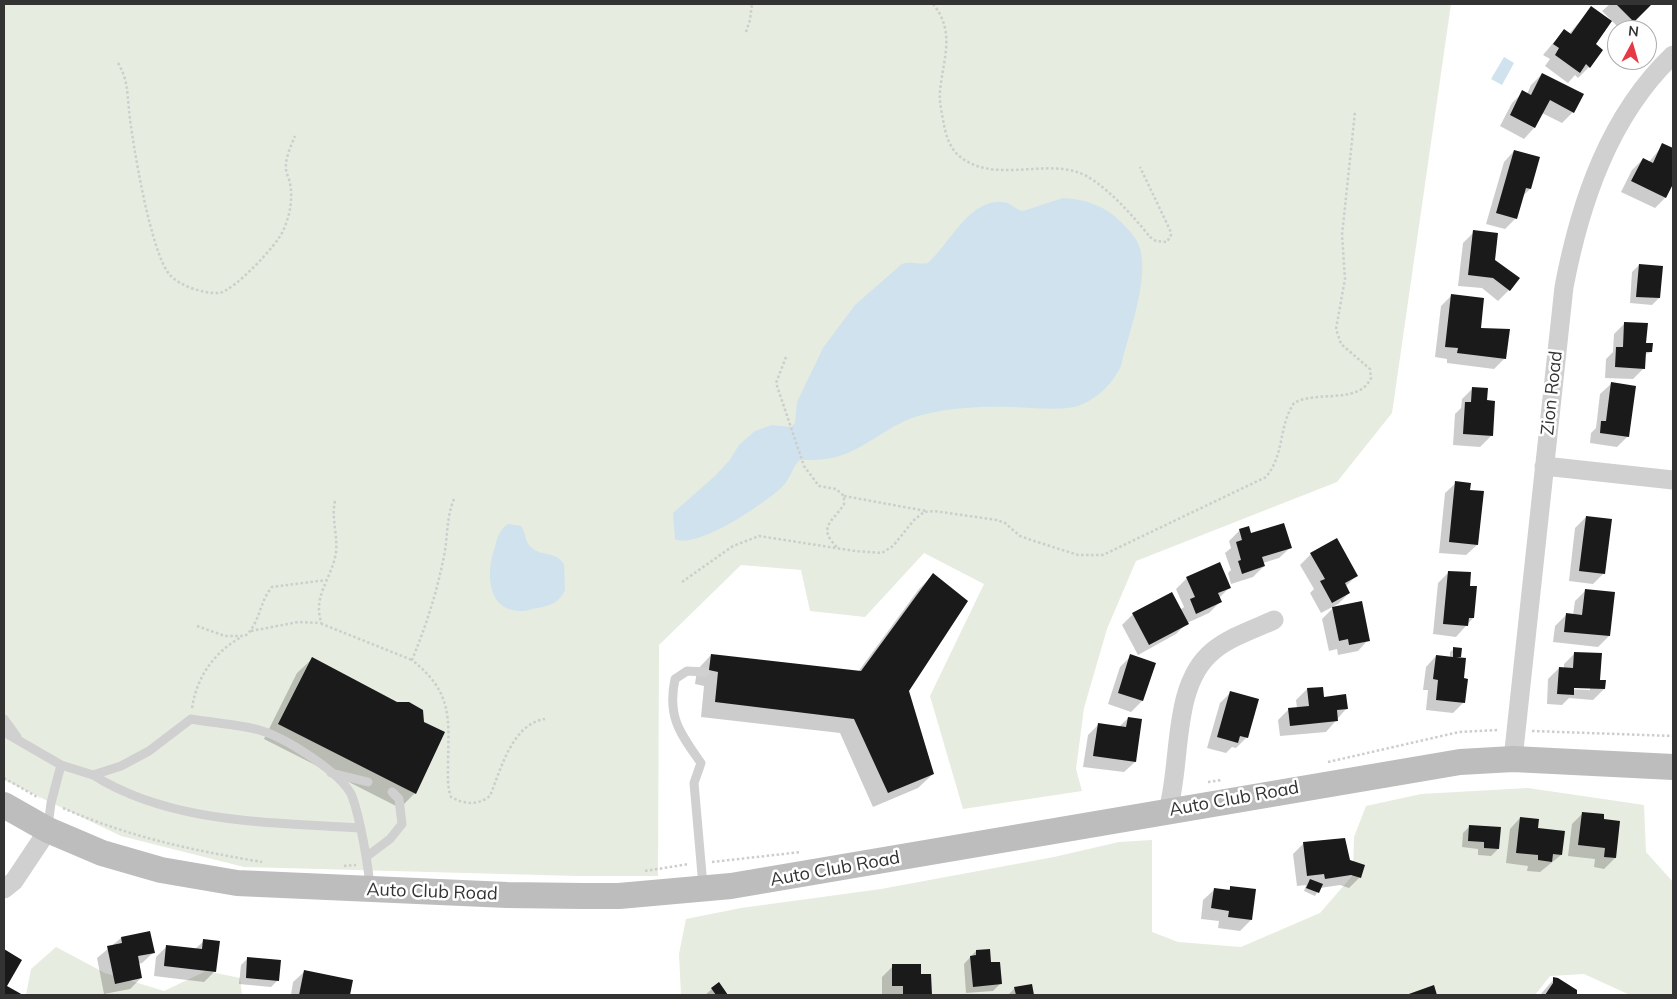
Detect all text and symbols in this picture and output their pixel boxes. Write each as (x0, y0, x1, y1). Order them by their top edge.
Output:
north arrow (1607, 20, 1657, 70)
text: N (1627, 22, 1640, 41)
street label: Zion Road (1537, 350, 1567, 436)
street label: Auto Club Road (1167, 777, 1301, 821)
street label: Auto Club Road (768, 847, 902, 891)
street label: Auto Club Road (366, 879, 498, 905)

